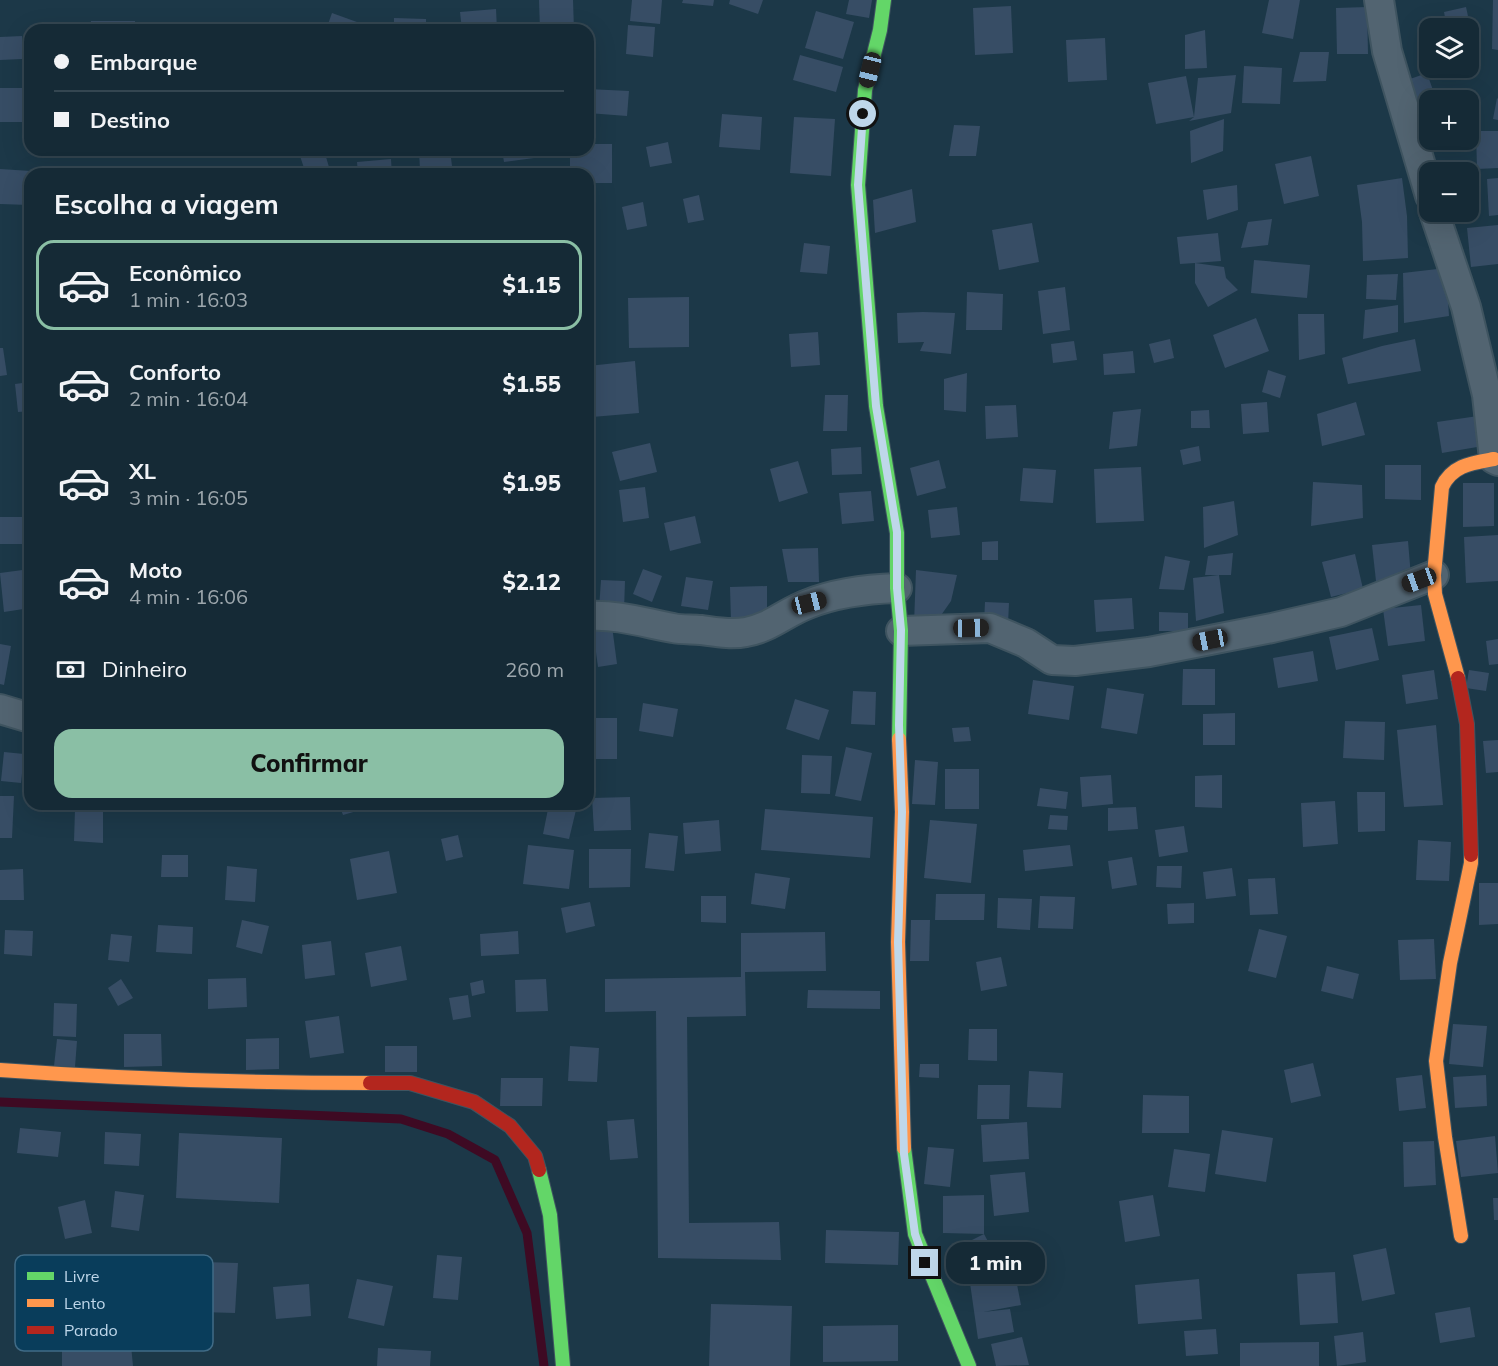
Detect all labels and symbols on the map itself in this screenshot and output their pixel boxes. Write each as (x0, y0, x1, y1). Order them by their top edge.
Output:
car (857, 50, 883, 90)
route start (849, 100, 876, 127)
car (1399, 565, 1439, 595)
car (789, 590, 829, 616)
car (953, 619, 989, 637)
car (1191, 628, 1229, 652)
callout: 1 min (946, 1242, 1045, 1284)
route end (911, 1249, 938, 1276)
legend (15, 1255, 213, 1351)
text: Livre (64, 1266, 99, 1286)
text: Lento (64, 1293, 105, 1313)
text: Parado (64, 1320, 118, 1340)

